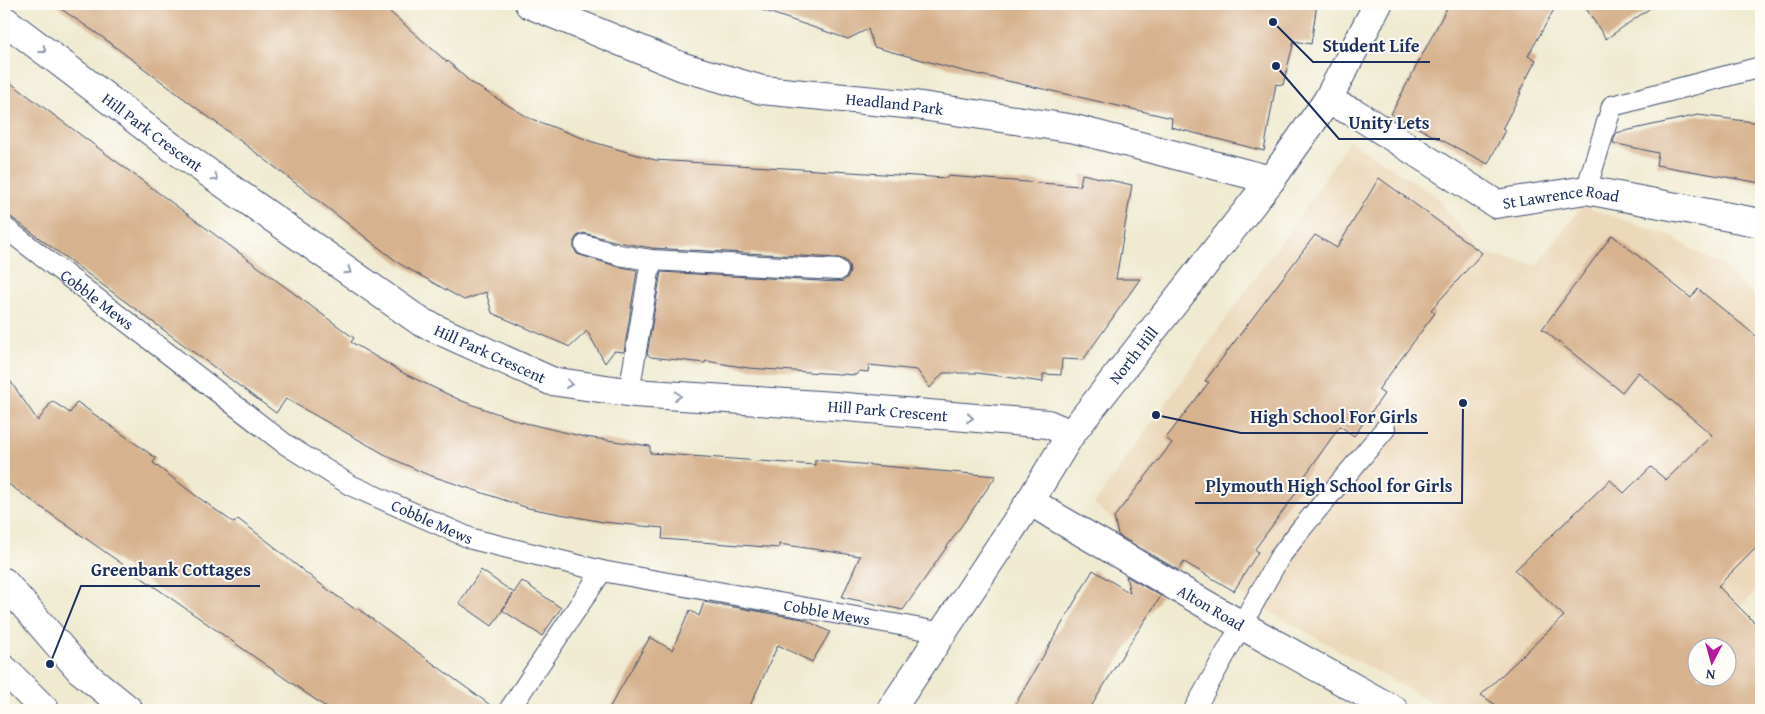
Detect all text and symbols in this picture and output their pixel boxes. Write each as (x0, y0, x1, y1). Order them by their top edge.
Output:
callout: Student Life (1313, 29, 1430, 62)
text: Student Life (1322, 32, 1420, 59)
one-way arrow (37, 44, 47, 53)
street label: Hill Park Crescent (97, 86, 208, 178)
street label: Headland Park (845, 86, 946, 121)
callout: Unity Lets (1339, 106, 1440, 139)
text: Unity Lets (1348, 109, 1430, 136)
one-way arrow (209, 172, 219, 181)
street label: St Lawrence Road (1501, 178, 1622, 215)
street label: Cobble Mews (55, 263, 139, 335)
one-way arrow (343, 265, 352, 274)
street label: Hill Park Crescent (431, 318, 550, 389)
street label: North Hill (1103, 321, 1164, 389)
one-way arrow (566, 378, 574, 389)
one-way arrow (674, 390, 682, 401)
street label: Hill Park Crescent (827, 394, 949, 428)
callout: High School For Girls (1241, 400, 1428, 433)
text: High School For Girls (1250, 403, 1418, 430)
one-way arrow (966, 412, 974, 423)
callout: Plymouth High School for Girls (1195, 470, 1462, 503)
text: Plymouth High School for Girls (1205, 472, 1453, 499)
street label: Cobble Mews (388, 493, 477, 550)
callout: Greenbank Cottages (81, 553, 260, 586)
text: Greenbank Cottages (91, 556, 251, 583)
street label: Alton Road (1173, 578, 1249, 637)
street label: Cobble Mews (782, 592, 872, 631)
north arrow (1688, 636, 1738, 686)
text: N (1704, 664, 1716, 685)

